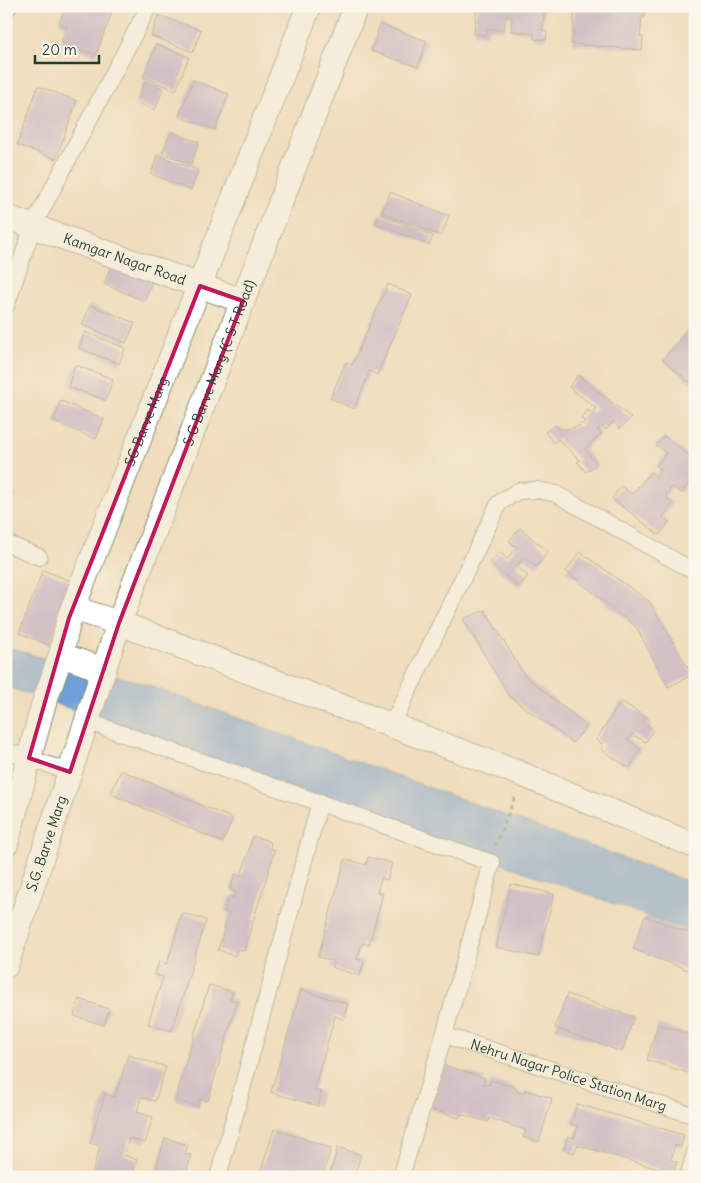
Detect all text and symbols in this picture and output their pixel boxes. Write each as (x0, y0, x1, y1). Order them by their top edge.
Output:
scale bar (35, 32, 99, 64)
text: 20 m (42, 40, 77, 59)
street label: Kamgar Nagar Road (61, 229, 189, 289)
street label: S G Barve Marg (C S T Road) (179, 277, 259, 448)
street label: SG Barve Marg (120, 374, 172, 469)
street label: S.G. Barve Marg (22, 793, 71, 894)
street label: Nehru Nagar Police Station Marg (468, 1035, 669, 1115)

